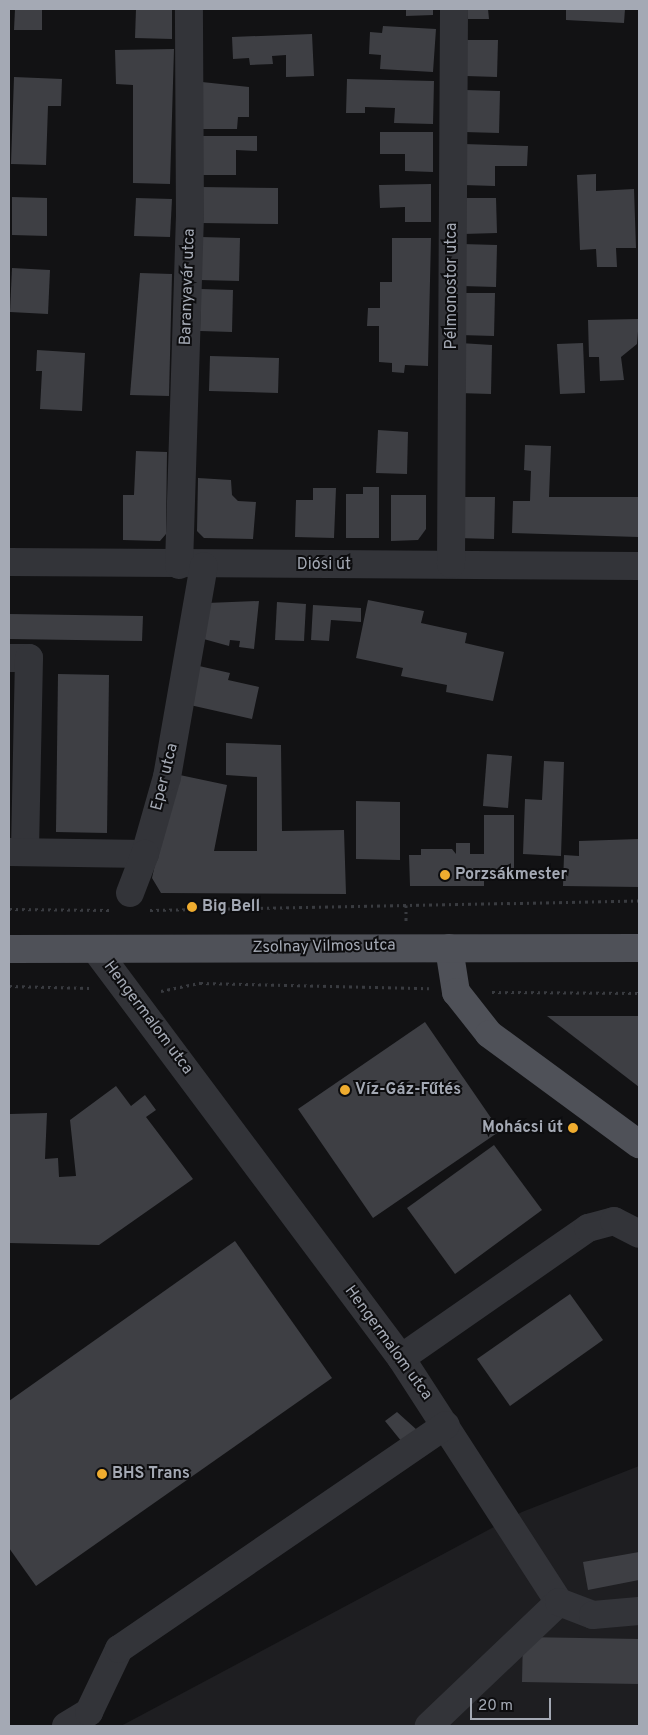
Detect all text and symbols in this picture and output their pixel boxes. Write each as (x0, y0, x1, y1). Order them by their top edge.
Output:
street label: Pélmonostor utca (442, 223, 462, 349)
street label: Baranyavár utca (176, 228, 200, 346)
street label: Diósi út (297, 555, 351, 575)
street label: Eper utca (147, 741, 183, 813)
place label: Porzsákmester (455, 865, 567, 885)
marker: Porzsákmester (439, 869, 451, 881)
place label: Big Bell (202, 897, 260, 917)
marker: Big Bell (186, 901, 198, 913)
street label: Zsolnay Vilmos utca (252, 936, 396, 958)
street label: Hengermalom utca (99, 958, 197, 1078)
place label: Víz-Gáz-Fűtés (355, 1080, 461, 1100)
marker: Víz-Gáz-Fűtés (339, 1084, 351, 1096)
place label: Mohácsi út (482, 1118, 563, 1138)
marker: Mohácsi út (567, 1122, 579, 1134)
street label: Hengermalom utca (340, 1282, 436, 1404)
place label: BHS Trans (112, 1464, 190, 1484)
marker: BHS Trans (96, 1468, 108, 1480)
scale bar (473, 1688, 554, 1720)
text: 20 m (478, 1697, 513, 1716)

